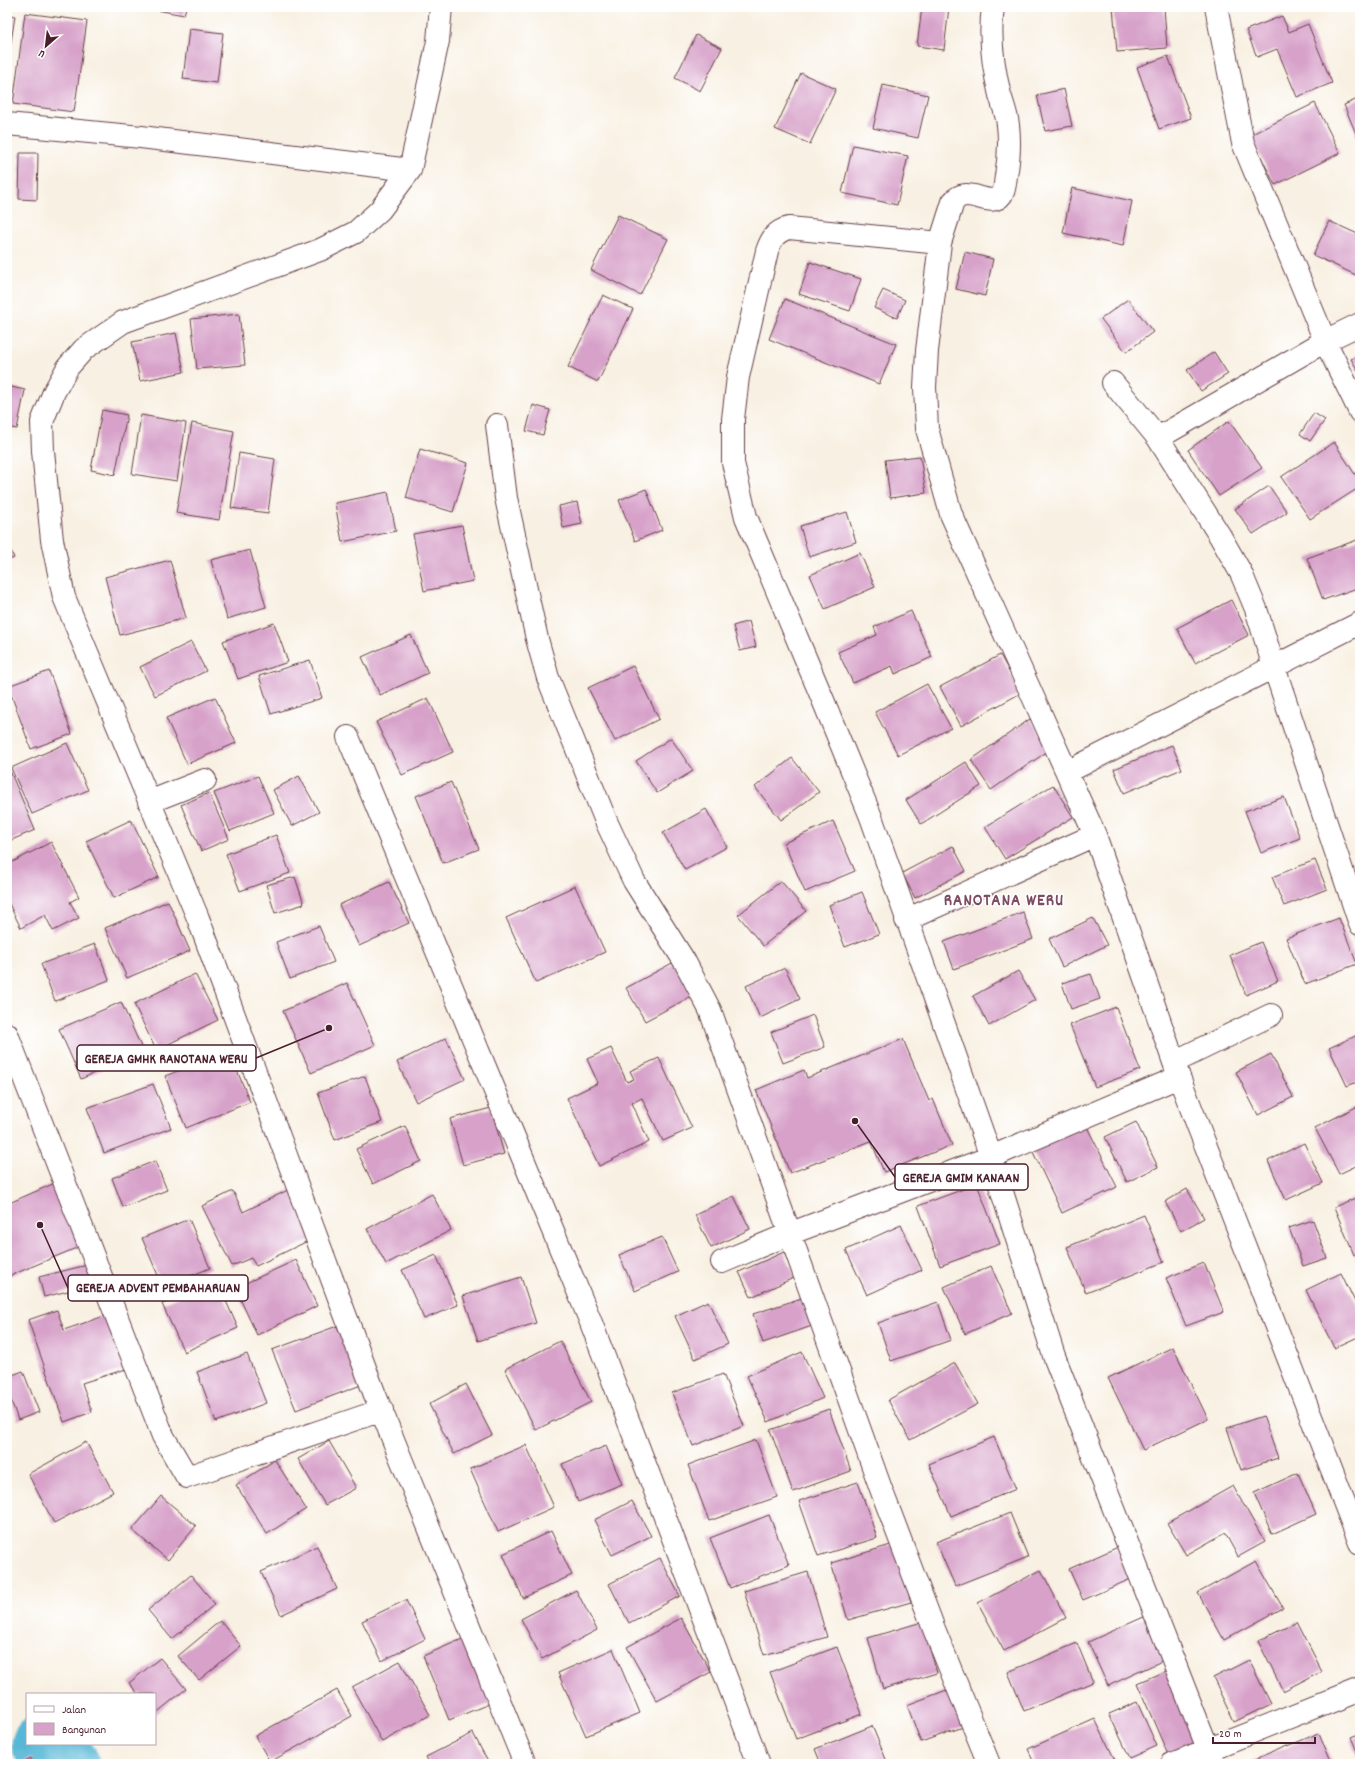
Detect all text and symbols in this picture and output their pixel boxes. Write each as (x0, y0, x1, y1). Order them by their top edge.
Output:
north arrow (26, 26, 66, 66)
text: U (36, 45, 48, 61)
district label: RANOTANA WERU (944, 890, 1064, 914)
callout: GEREJA GMHK RANOTANA WERU (77, 1045, 256, 1071)
text: GEREJA GMHK RANOTANA WERU (84, 1050, 248, 1070)
callout: GEREJA GMIM KANAAN (895, 1164, 1028, 1190)
text: GEREJA GMIM KANAAN (903, 1169, 1019, 1189)
callout: GEREJA ADVENT PEMBAHARUAN (68, 1275, 248, 1301)
text: GEREJA ADVENT PEMBAHARUAN (76, 1279, 240, 1299)
legend (26, 1693, 156, 1745)
text: Jalan (62, 1702, 86, 1719)
scale bar (1213, 1719, 1315, 1745)
text: Bangunan (62, 1722, 106, 1739)
text: 20 m (1219, 1726, 1242, 1743)

